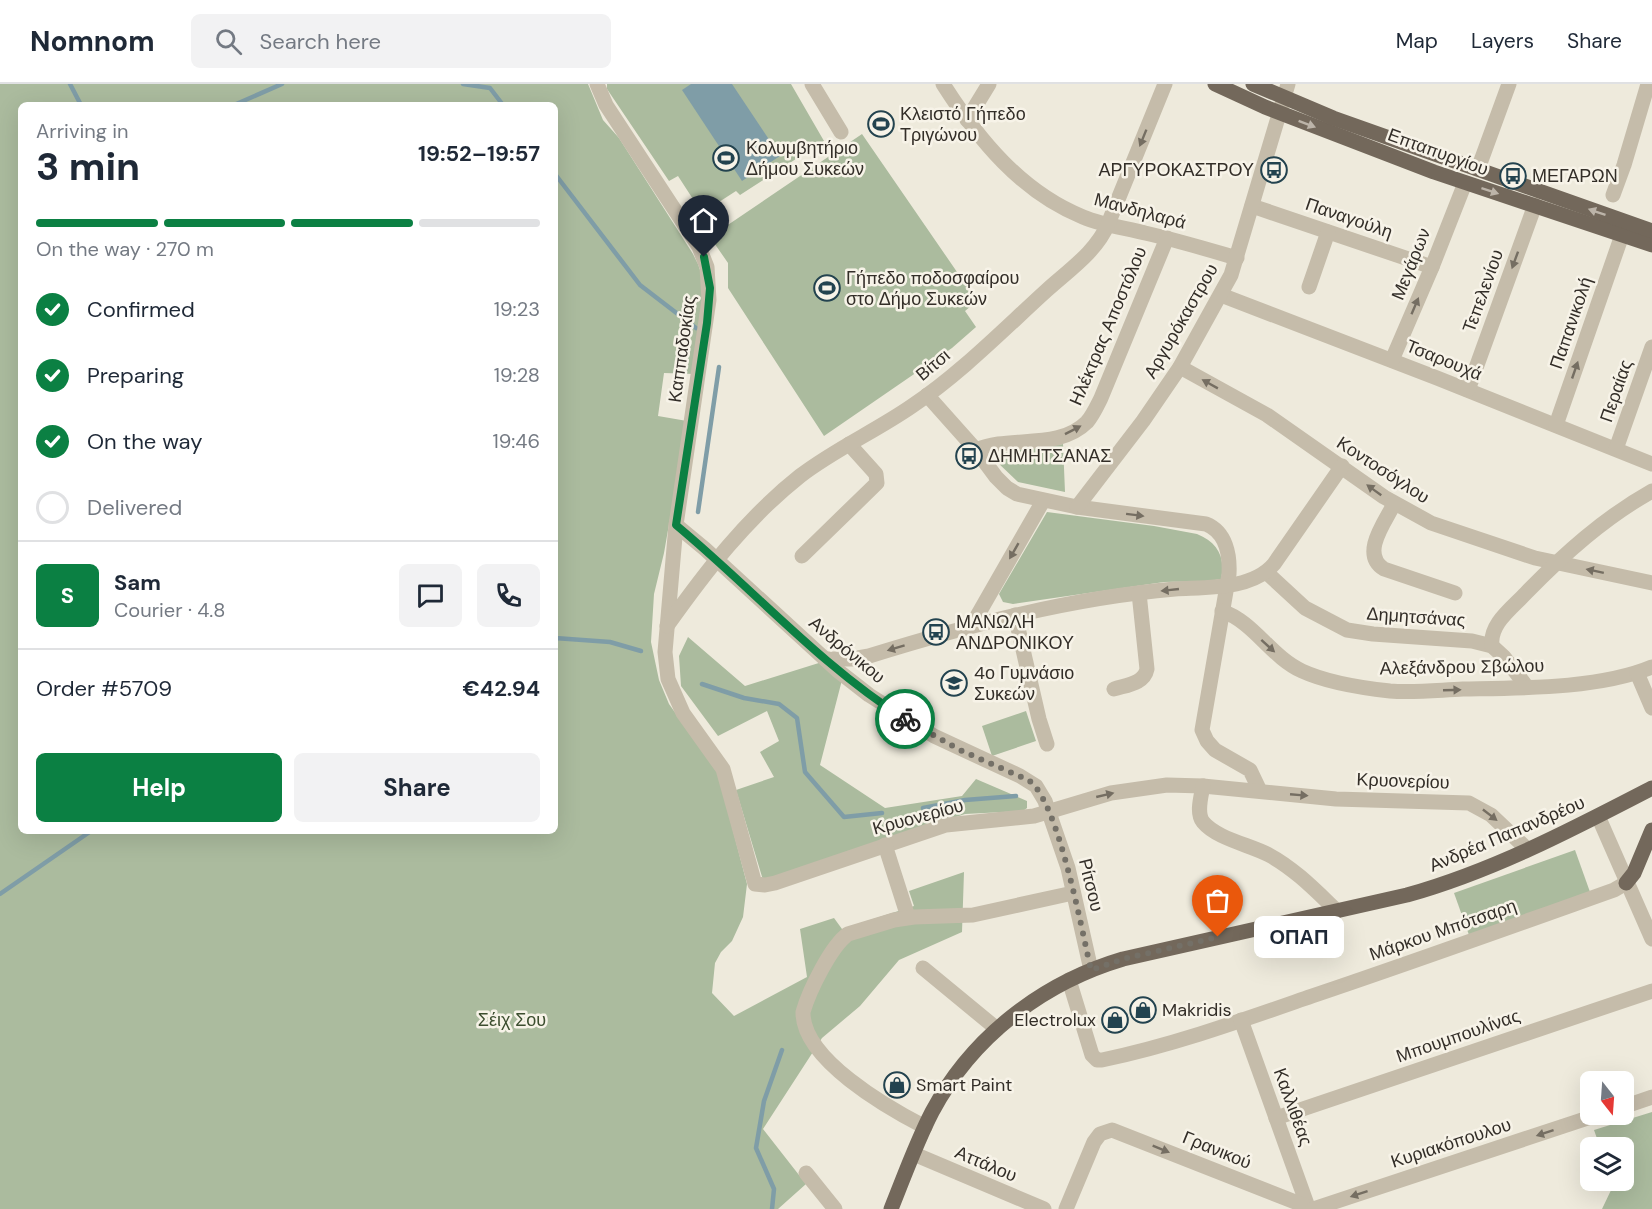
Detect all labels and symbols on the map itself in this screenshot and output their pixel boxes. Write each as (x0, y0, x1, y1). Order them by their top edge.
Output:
place label: Κλειστό Γήπεδο Τριγώνου (900, 102, 1026, 147)
sports icon: Κλειστό Γήπεδο Τριγώνου (866, 109, 896, 139)
one-way arrow (1298, 119, 1316, 129)
street label: Επταπυργίου (1384, 123, 1492, 181)
one-way arrow (1138, 129, 1147, 147)
place label: Κολυμβητήριο Δήμου Συκεών (746, 136, 864, 181)
sports icon: Κολυμβητήριο Δήμου Συκεών (711, 143, 741, 173)
bus stop icon: ΑΡΓΥΡΟΚΑΣΤΡΟΥ (1259, 155, 1289, 185)
place label: ΑΡΓΥΡΟΚΑΣΤΡΟΥ (1098, 158, 1254, 182)
bus stop icon: ΜΕΓΑΡΩΝ (1498, 161, 1528, 191)
place label: ΜΕΓΑΡΩΝ (1532, 164, 1618, 188)
street label: Μανδηλαρά (1091, 187, 1189, 235)
one-way arrow (1481, 187, 1499, 196)
street label: Παναγούλη (1302, 192, 1396, 244)
pin (678, 195, 729, 257)
one-way arrow (1588, 206, 1606, 216)
street label: Μεγάρων (1386, 224, 1436, 304)
street label: Ηλέκτρας Αποστόλου (1064, 243, 1152, 409)
street label: Τεπελενίου (1457, 246, 1509, 336)
one-way arrow (1509, 251, 1519, 269)
street label: Αργυρόκαστρου (1138, 259, 1224, 383)
place label: Γήπεδο ποδοσφαίρου στο Δήμο Συκεών (846, 266, 1019, 311)
sports icon: Γήπεδο ποδοσφαίρου στο Δήμο Συκεών (812, 273, 842, 303)
street label: Παπανικολή (1544, 274, 1598, 372)
street label: Καππαδοκίας (663, 294, 701, 404)
one-way arrow (1410, 297, 1420, 315)
street label: Τσαρουχά (1402, 334, 1486, 386)
street label: Βίτσι (911, 344, 955, 386)
street label: Περαίας (1594, 356, 1638, 426)
one-way arrow (1571, 361, 1581, 379)
one-way arrow (1202, 380, 1219, 390)
one-way arrow (1064, 426, 1082, 436)
street label: Κοντοσόγλου (1332, 431, 1434, 509)
bus stop icon: ΔΗΜΗΤΣΑΝΑΣ (954, 441, 984, 471)
place label: ΔΗΜΗΤΣΑΝΑΣ (988, 444, 1111, 468)
one-way arrow (1367, 484, 1383, 496)
one-way arrow (1126, 510, 1145, 519)
one-way arrow (1009, 543, 1019, 560)
one-way arrow (1585, 566, 1604, 576)
one-way arrow (1160, 585, 1179, 595)
street label: Δημητσάνας (1366, 602, 1466, 632)
place label: ΜΑΝΩΛΗ ΑΝΔΡΟΝΙΚΟΥ (956, 610, 1074, 655)
street label: Ανδρόνικου (804, 611, 890, 689)
bus stop icon: ΜΑΝΩΛΗ ΑΝΔΡΟΝΙΚΟΥ (921, 617, 951, 647)
one-way arrow (1260, 639, 1275, 652)
one-way arrow (887, 644, 905, 653)
street label: Αλεξάνδρου Σβώλου (1379, 654, 1545, 680)
place label: 4ο Γυμνάσιο Συκεών (974, 661, 1074, 706)
school or university icon: 4ο Γυμνάσιο Συκεών (939, 668, 969, 698)
one-way arrow (1443, 685, 1462, 694)
courier (875, 689, 935, 749)
street label: Κρυονερίου (1356, 767, 1450, 795)
one-way arrow (1096, 789, 1114, 799)
one-way arrow (1289, 790, 1308, 800)
street label: Ανδρέα Παπανδρέου (1426, 790, 1588, 878)
street label: Κρυονερίου (870, 793, 966, 841)
one-way arrow (1482, 809, 1498, 822)
street label: Ρίτσου (1073, 856, 1109, 914)
pin (1192, 875, 1243, 937)
street label: Μάρκου Μπότσαρη (1366, 894, 1520, 966)
callout: ΟΠΑΠ (1254, 916, 1344, 958)
shop icon: Makridis (1128, 995, 1158, 1025)
place label: Makridis (1162, 998, 1232, 1022)
street label: Μπουμπουλίνας (1393, 1003, 1523, 1068)
shop icon: Electrolux (1100, 1005, 1130, 1035)
park label: Σέιχ Σου (478, 1008, 546, 1032)
place label: Electrolux (1014, 1008, 1096, 1032)
street label: Καλλιθέας (1268, 1065, 1318, 1150)
shop icon: Smart Paint (882, 1070, 912, 1100)
north arrow (1580, 1071, 1634, 1125)
place label: Smart Paint (916, 1073, 1012, 1097)
street label: Κυριακόπουλου (1388, 1112, 1514, 1174)
street label: Γρανικού (1179, 1125, 1255, 1175)
one-way arrow (1536, 1129, 1554, 1138)
street label: Αττάλου (951, 1140, 1021, 1188)
one-way arrow (1152, 1144, 1170, 1154)
one-way arrow (1350, 1189, 1368, 1199)

